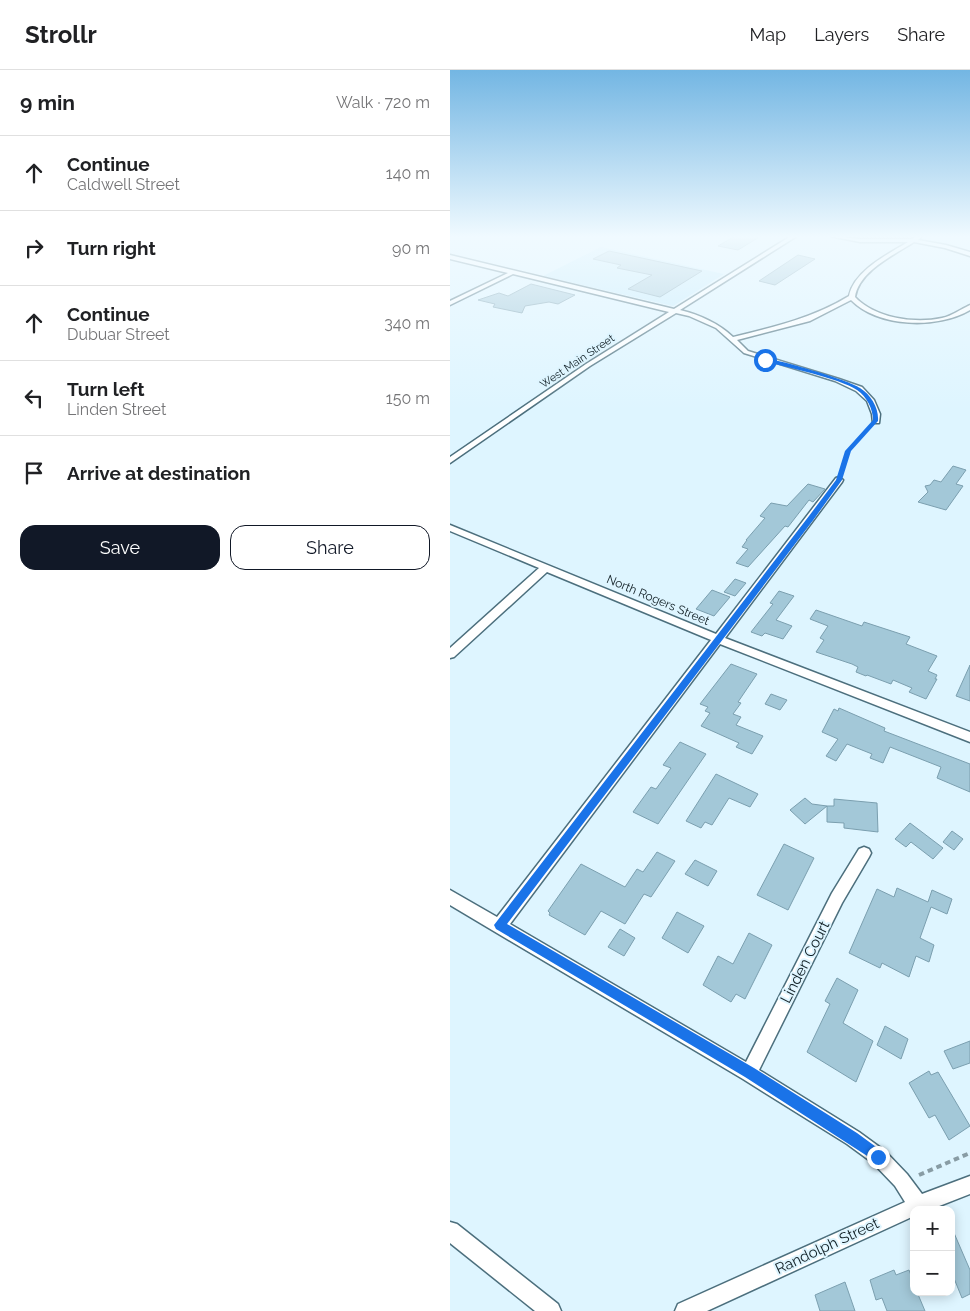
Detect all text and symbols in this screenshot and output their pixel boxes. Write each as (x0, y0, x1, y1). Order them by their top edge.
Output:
text: Strollr (25, 20, 97, 49)
text: Map (750, 24, 786, 45)
text: Layers (814, 24, 869, 45)
text: Share (897, 24, 945, 45)
text: 9 min (20, 90, 75, 115)
text: Walk · 720 m (336, 93, 430, 112)
text: Continue (67, 153, 150, 175)
icon: ahead (20, 159, 48, 187)
text: 140 m (386, 164, 430, 183)
text: Caldwell Street (67, 175, 180, 194)
icon: right (20, 234, 48, 262)
text: Turn right (67, 237, 156, 259)
text: 90 m (392, 239, 430, 258)
text: Continue (67, 303, 150, 325)
icon: ahead (20, 309, 48, 337)
text: 340 m (384, 314, 430, 333)
text: Dubuar Street (67, 325, 170, 344)
street label: West Main Street (538, 332, 617, 391)
route start (754, 349, 777, 372)
text: Turn left (67, 378, 144, 400)
icon: left (20, 384, 48, 412)
text: 150 m (386, 389, 430, 408)
text: Linden Street (67, 400, 166, 419)
icon: arrive (20, 459, 48, 487)
text: Arrive at destination (67, 462, 251, 484)
button: Save (20, 525, 220, 570)
button: Share (230, 525, 430, 570)
street label: North Rogers Street (605, 572, 711, 628)
street label: Linden Court (777, 918, 833, 1006)
route end (867, 1146, 890, 1169)
map controls (910, 1206, 955, 1296)
button: + (910, 1206, 955, 1251)
street label: Randolph Street (772, 1214, 882, 1278)
button: − (910, 1251, 955, 1296)

